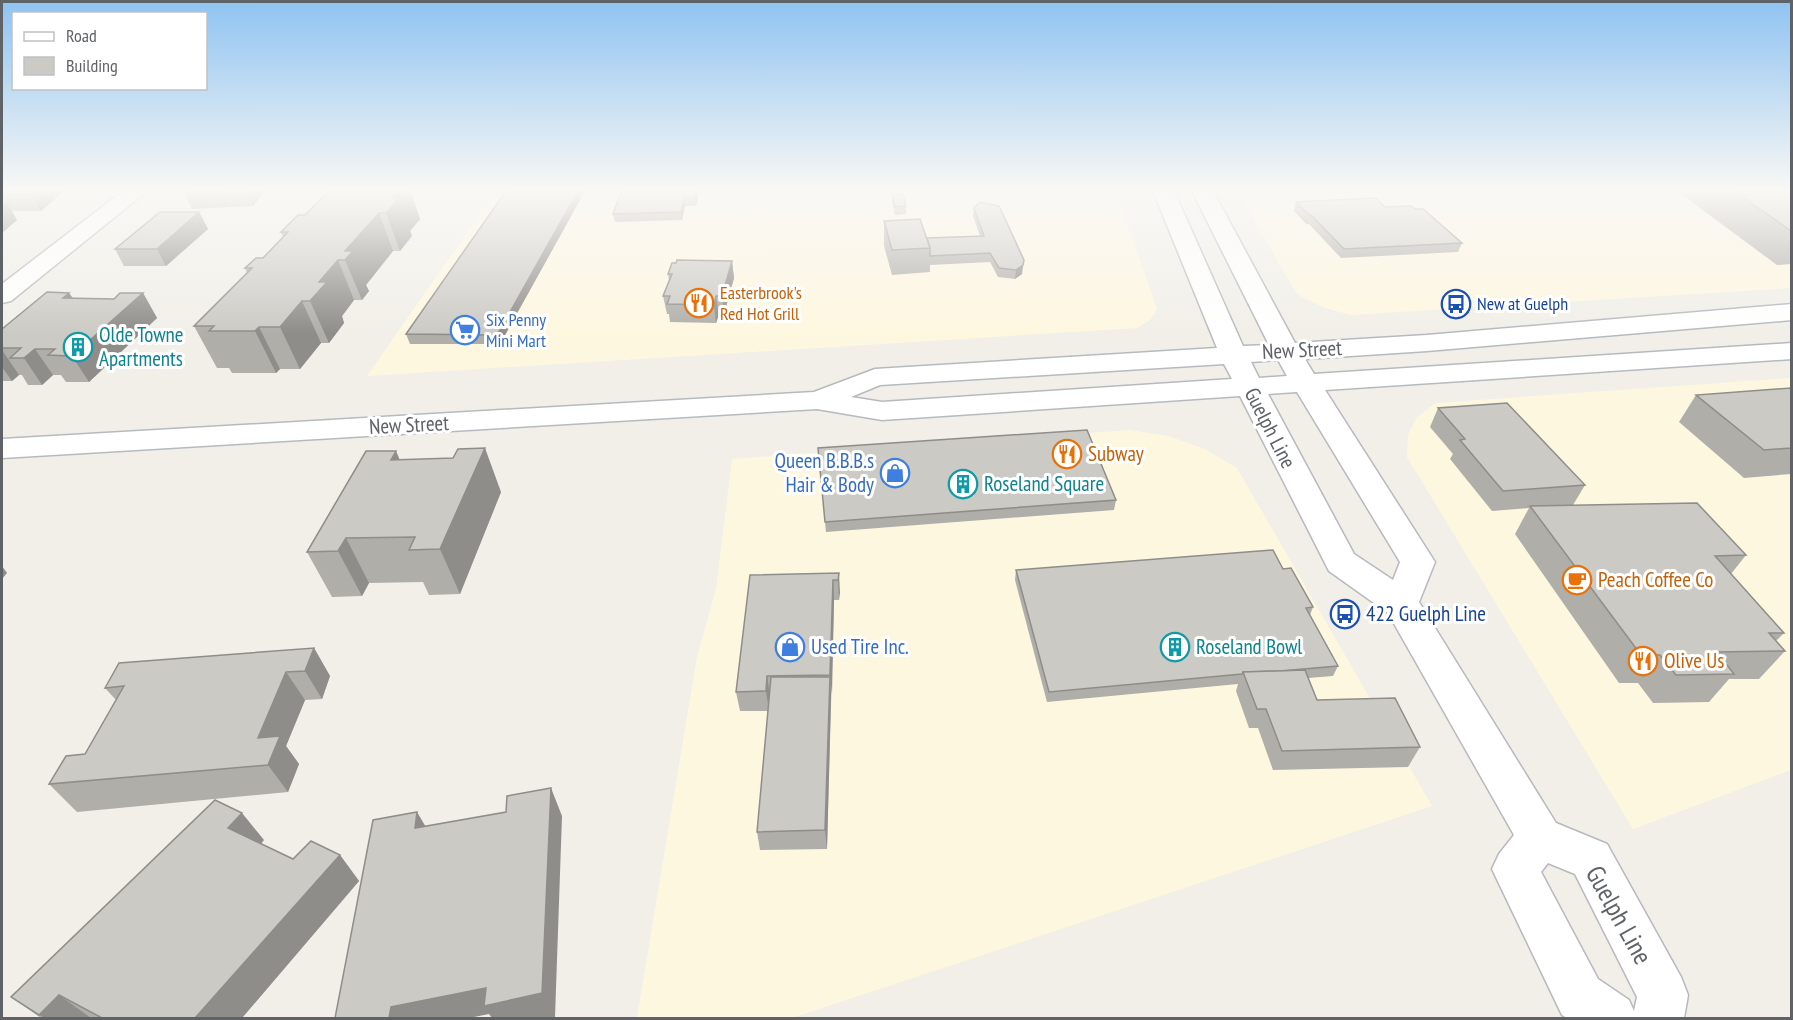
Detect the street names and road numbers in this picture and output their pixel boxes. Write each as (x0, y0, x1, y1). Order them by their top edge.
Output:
street label: New Street (1261, 334, 1343, 365)
street label: Guelph Line (1239, 383, 1302, 473)
street label: New Street (368, 409, 450, 440)
street label: Guelph Line (1579, 860, 1660, 970)

